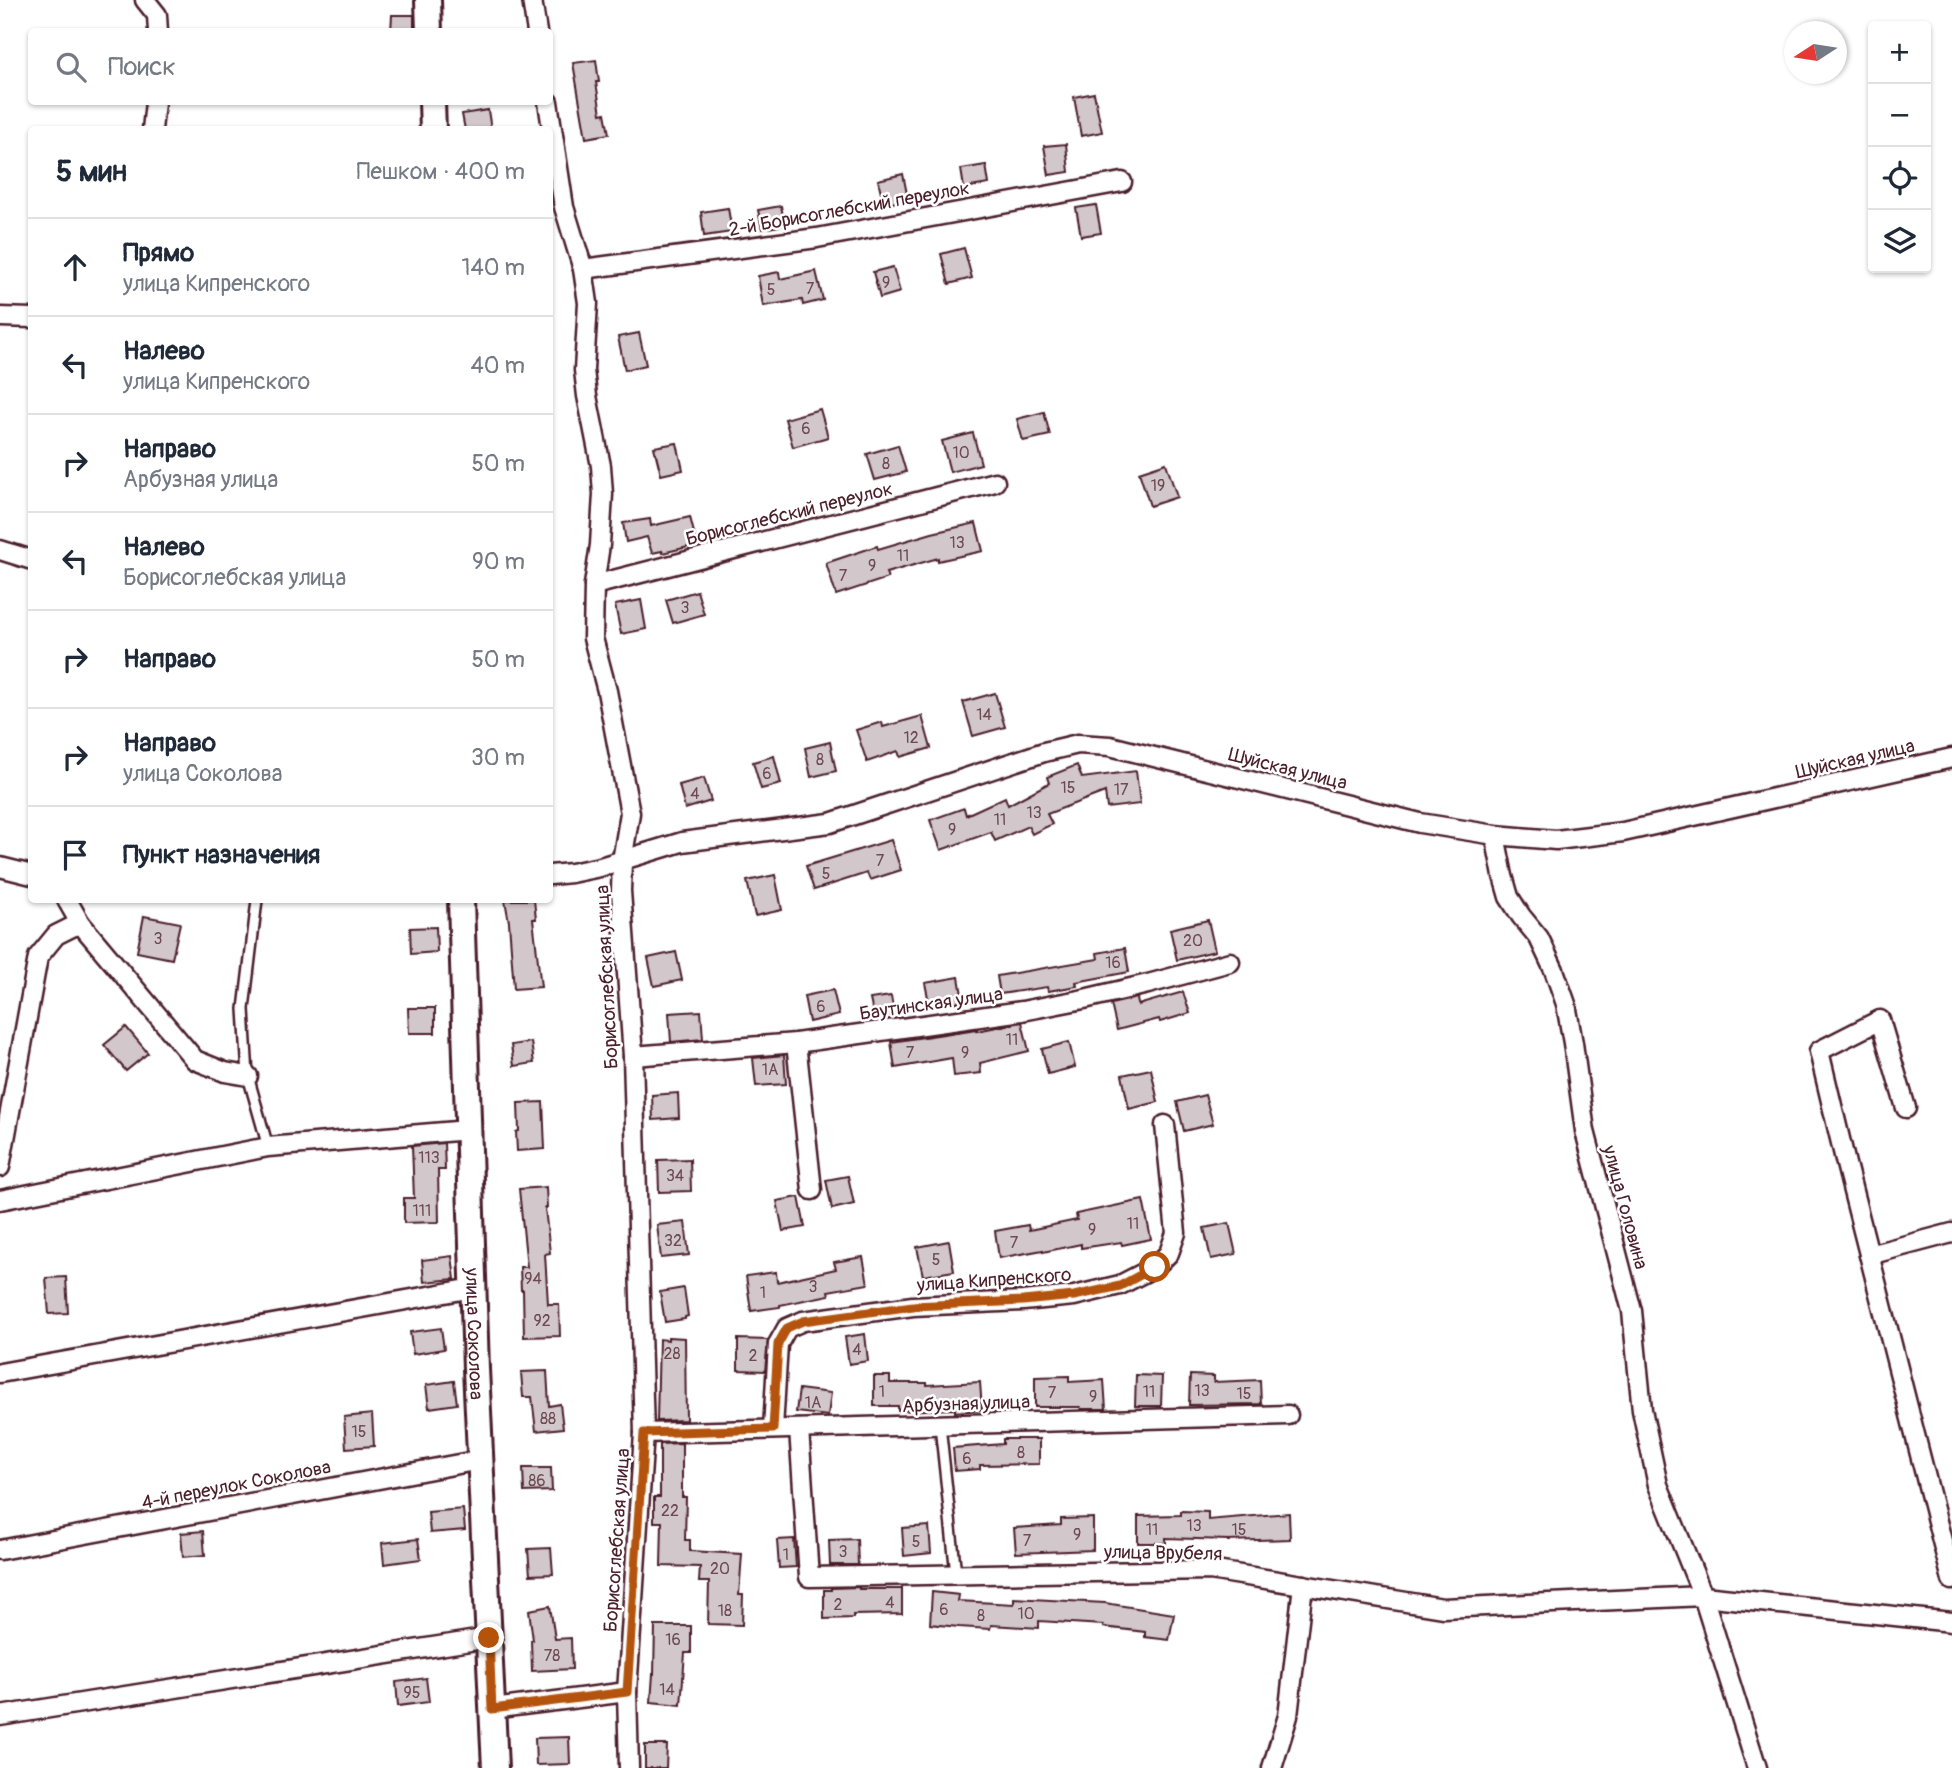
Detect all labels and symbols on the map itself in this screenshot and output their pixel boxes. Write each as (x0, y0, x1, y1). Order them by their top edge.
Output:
north arrow (1784, 21, 1847, 84)
street label: 2-й Борисоглебский переулок (727, 176, 972, 242)
house number: 9 (882, 273, 890, 293)
house number: 7 (806, 279, 815, 299)
house number: 5 (767, 280, 775, 300)
house number: 6 (801, 419, 811, 439)
house number: 10 (952, 443, 970, 463)
house number: 8 (882, 454, 890, 474)
house number: 19 (1151, 476, 1165, 496)
street label: Борисоглебский переулок (683, 477, 895, 551)
house number: 13 (949, 533, 965, 553)
house number: 11 (897, 546, 909, 566)
house number: 9 (868, 556, 876, 576)
house number: 7 (839, 566, 848, 586)
house number: 3 (681, 598, 690, 618)
house number: 14 (976, 705, 992, 725)
house number: 12 (903, 728, 919, 748)
street label: Шуйская улица (1793, 734, 1917, 784)
street label: Шуйская улица (1226, 743, 1350, 795)
house number: 8 (816, 750, 824, 770)
house number: 6 (762, 764, 772, 784)
house number: 15 (1061, 778, 1075, 798)
house number: 17 (1114, 780, 1129, 800)
house number: 4 (690, 784, 700, 804)
house number: 13 (1026, 803, 1042, 823)
house number: 11 (994, 810, 1006, 830)
house number: 9 (948, 820, 956, 840)
house number: 7 (876, 851, 885, 871)
house number: 5 (822, 864, 830, 884)
street label: Борисоглебская улица (590, 884, 624, 1070)
house number: 3 (154, 929, 163, 949)
house number: 20 (1183, 931, 1203, 951)
house number: 16 (1105, 953, 1121, 973)
street label: Баутинская улица (858, 982, 1004, 1026)
house number: 6 (816, 997, 826, 1017)
house number: 11 (1006, 1030, 1018, 1050)
house number: 7 (906, 1043, 915, 1063)
house number: 9 (961, 1043, 969, 1063)
house number: 1А (762, 1060, 778, 1080)
street label: улица Головина (1597, 1142, 1653, 1272)
house number: 113 (418, 1148, 440, 1168)
house number: 34 (666, 1166, 684, 1186)
house number: 111 (413, 1201, 431, 1221)
house number: 11 (1127, 1214, 1139, 1234)
house number: 9 (1088, 1220, 1096, 1240)
house number: 32 (664, 1231, 682, 1251)
house number: 7 (1010, 1233, 1019, 1253)
house number: 5 (932, 1250, 940, 1270)
route start (1139, 1251, 1170, 1282)
street label: улица Кипренского (915, 1263, 1072, 1297)
street label: улица Соколова (460, 1267, 488, 1400)
house number: 94 (524, 1269, 542, 1289)
house number: 3 (809, 1277, 818, 1297)
house number: 1 (760, 1283, 766, 1303)
house number: 92 (533, 1311, 551, 1331)
house number: 4 (852, 1340, 862, 1360)
house number: 28 (663, 1344, 681, 1364)
house number: 2 (749, 1346, 758, 1366)
house number: 13 (1194, 1381, 1210, 1401)
house number: 1 (879, 1382, 885, 1402)
house number: 11 (1143, 1382, 1155, 1402)
house number: 7 (1048, 1383, 1057, 1403)
house number: 15 (1237, 1384, 1251, 1404)
house number: 9 (1089, 1387, 1097, 1407)
street label: Арбузная улица (902, 1390, 1031, 1418)
house number: 1А (805, 1393, 821, 1413)
house number: 88 (540, 1409, 556, 1429)
house number: 15 (352, 1422, 366, 1442)
house number: 8 (1017, 1443, 1025, 1463)
street label: Борисоглебская улица (599, 1447, 635, 1633)
house number: 6 (962, 1449, 972, 1469)
street label: 4-й переулок Соколова (140, 1455, 333, 1515)
house number: 86 (528, 1471, 546, 1491)
house number: 22 (661, 1501, 679, 1521)
house number: 13 (1186, 1516, 1202, 1536)
house number: 11 (1146, 1520, 1158, 1540)
house number: 15 (1232, 1520, 1246, 1540)
house number: 9 (1073, 1525, 1081, 1545)
house number: 7 (1023, 1531, 1032, 1551)
house number: 5 (912, 1532, 920, 1552)
street label: улица Врубеля (1103, 1540, 1222, 1566)
house number: 3 (839, 1542, 848, 1562)
house number: 1 (783, 1545, 789, 1565)
house number: 20 (710, 1559, 730, 1579)
house number: 4 (885, 1593, 895, 1613)
house number: 2 (834, 1595, 843, 1615)
house number: 6 (939, 1600, 949, 1620)
house number: 18 (718, 1601, 732, 1621)
house number: 10 (1017, 1604, 1035, 1624)
house number: 8 (977, 1606, 985, 1626)
route end (473, 1622, 504, 1653)
house number: 16 (665, 1630, 681, 1650)
house number: 78 (544, 1646, 560, 1666)
house number: 14 (659, 1680, 675, 1700)
house number: 95 (404, 1683, 420, 1703)

